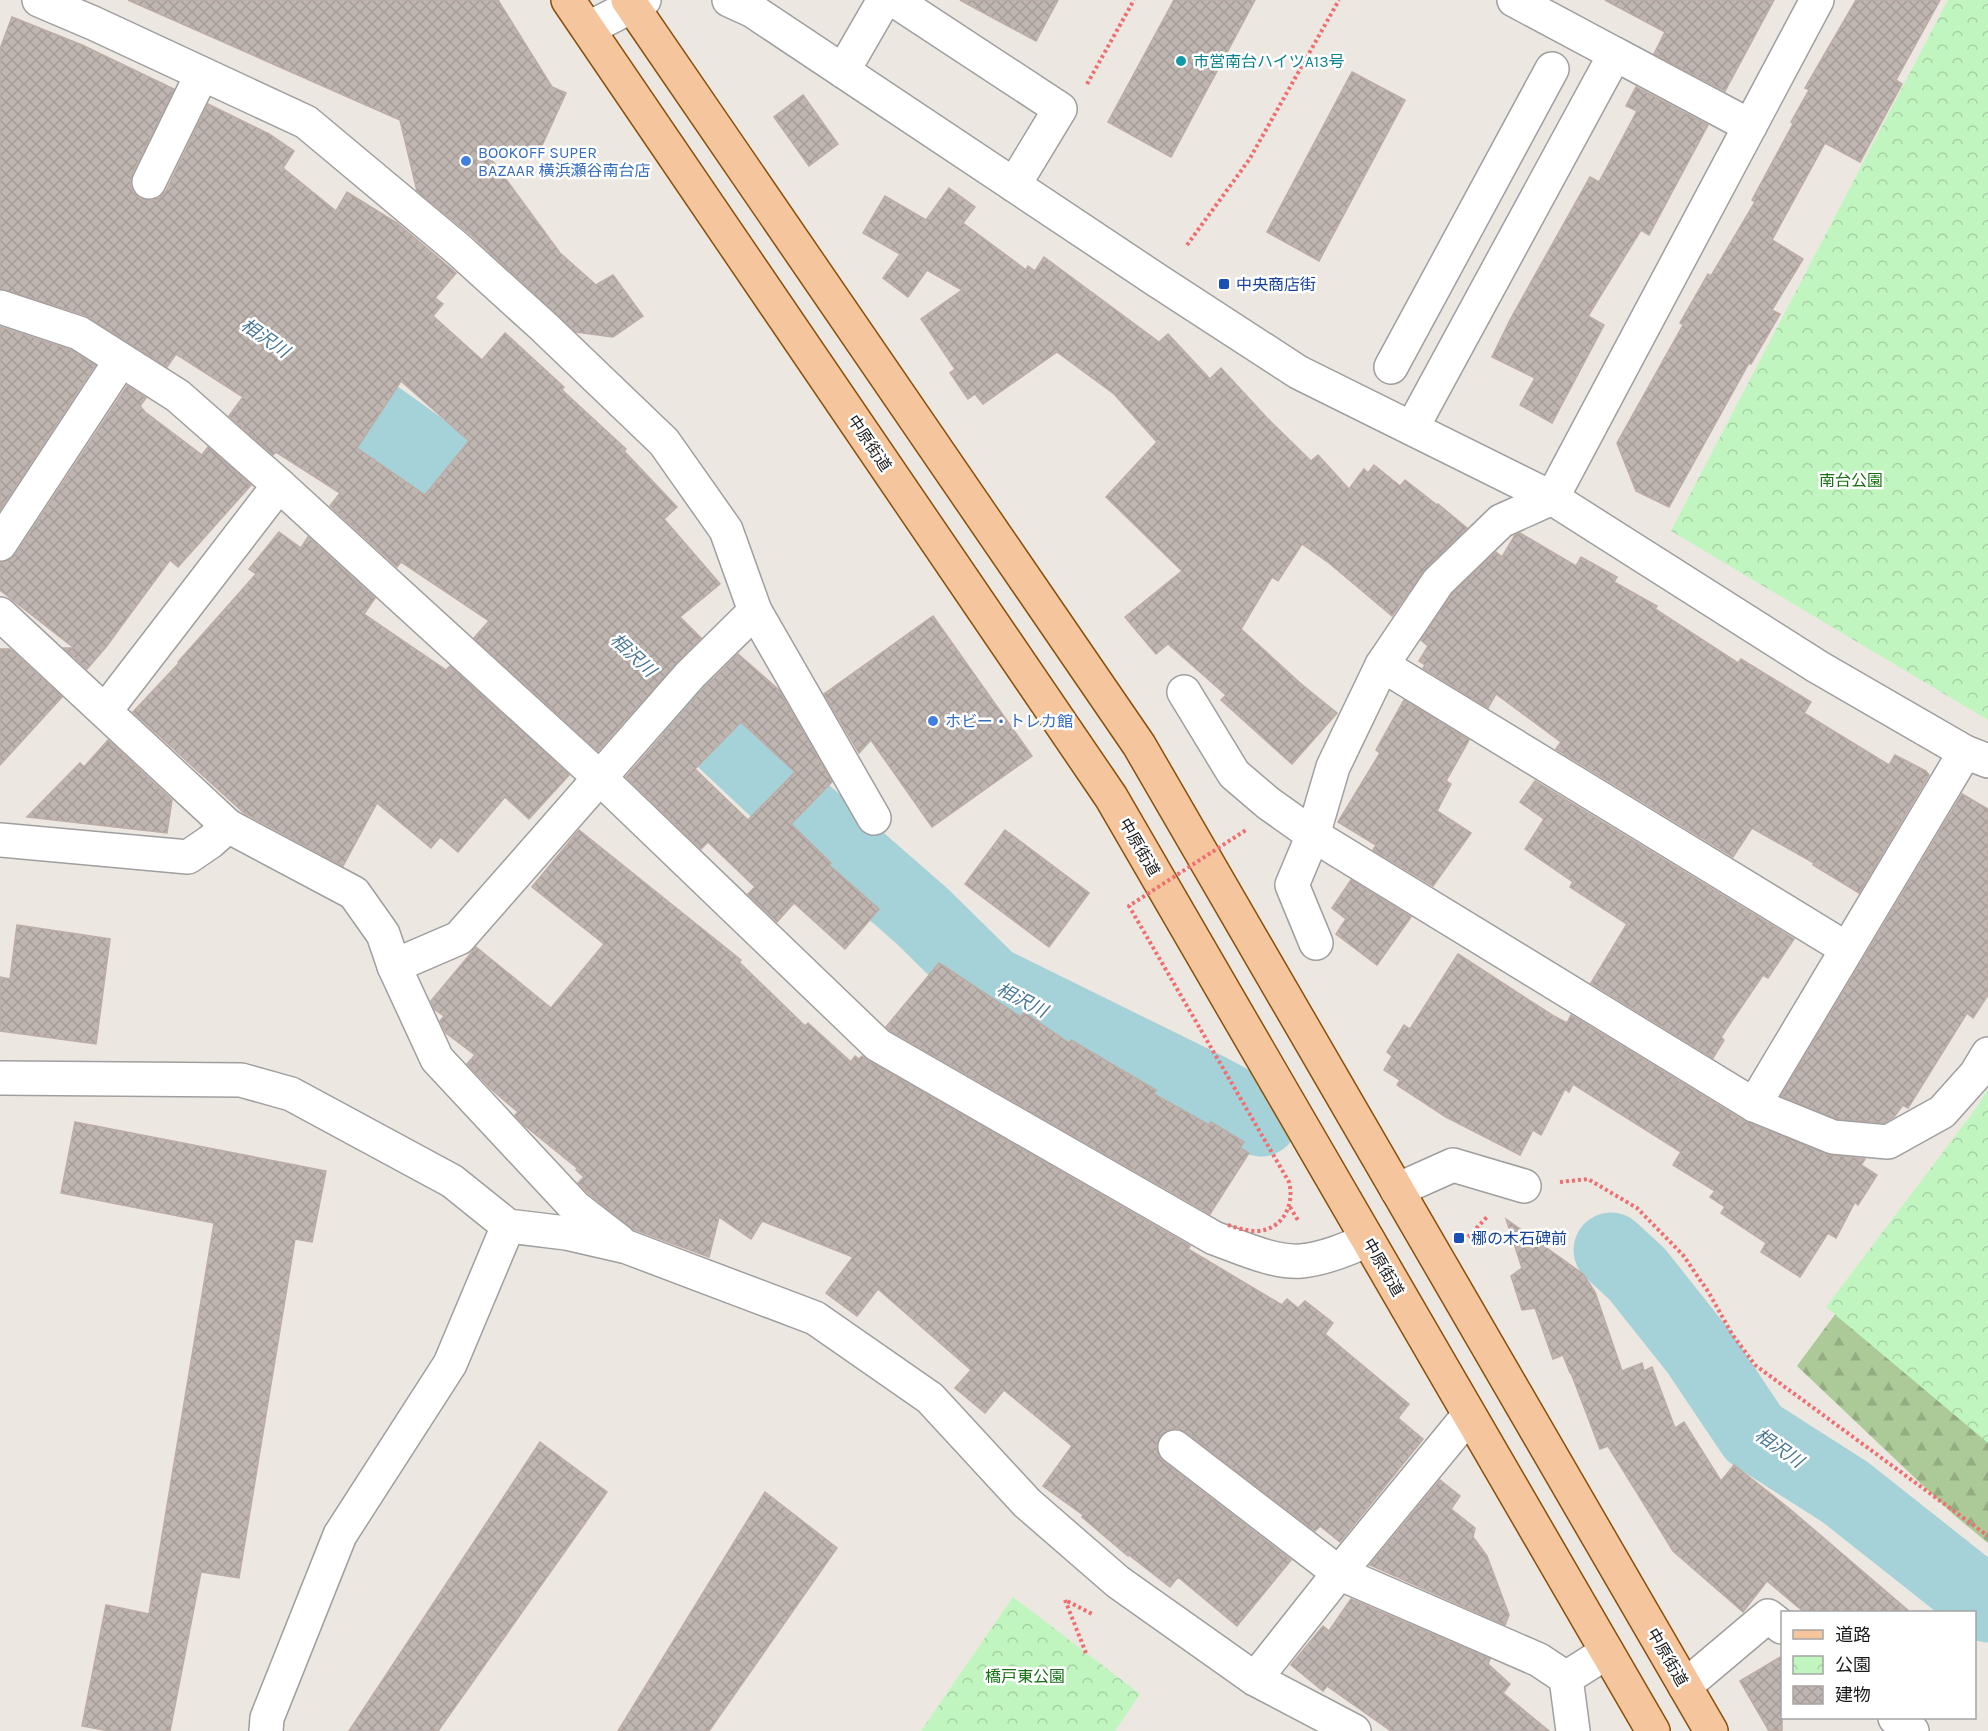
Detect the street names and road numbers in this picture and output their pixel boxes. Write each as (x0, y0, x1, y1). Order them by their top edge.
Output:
street label: 中原街道 (844, 411, 895, 475)
street label: 中原街道 (1115, 815, 1164, 880)
street label: 中原街道 (1359, 1235, 1408, 1300)
street label: 中原街道 (1643, 1625, 1692, 1690)

